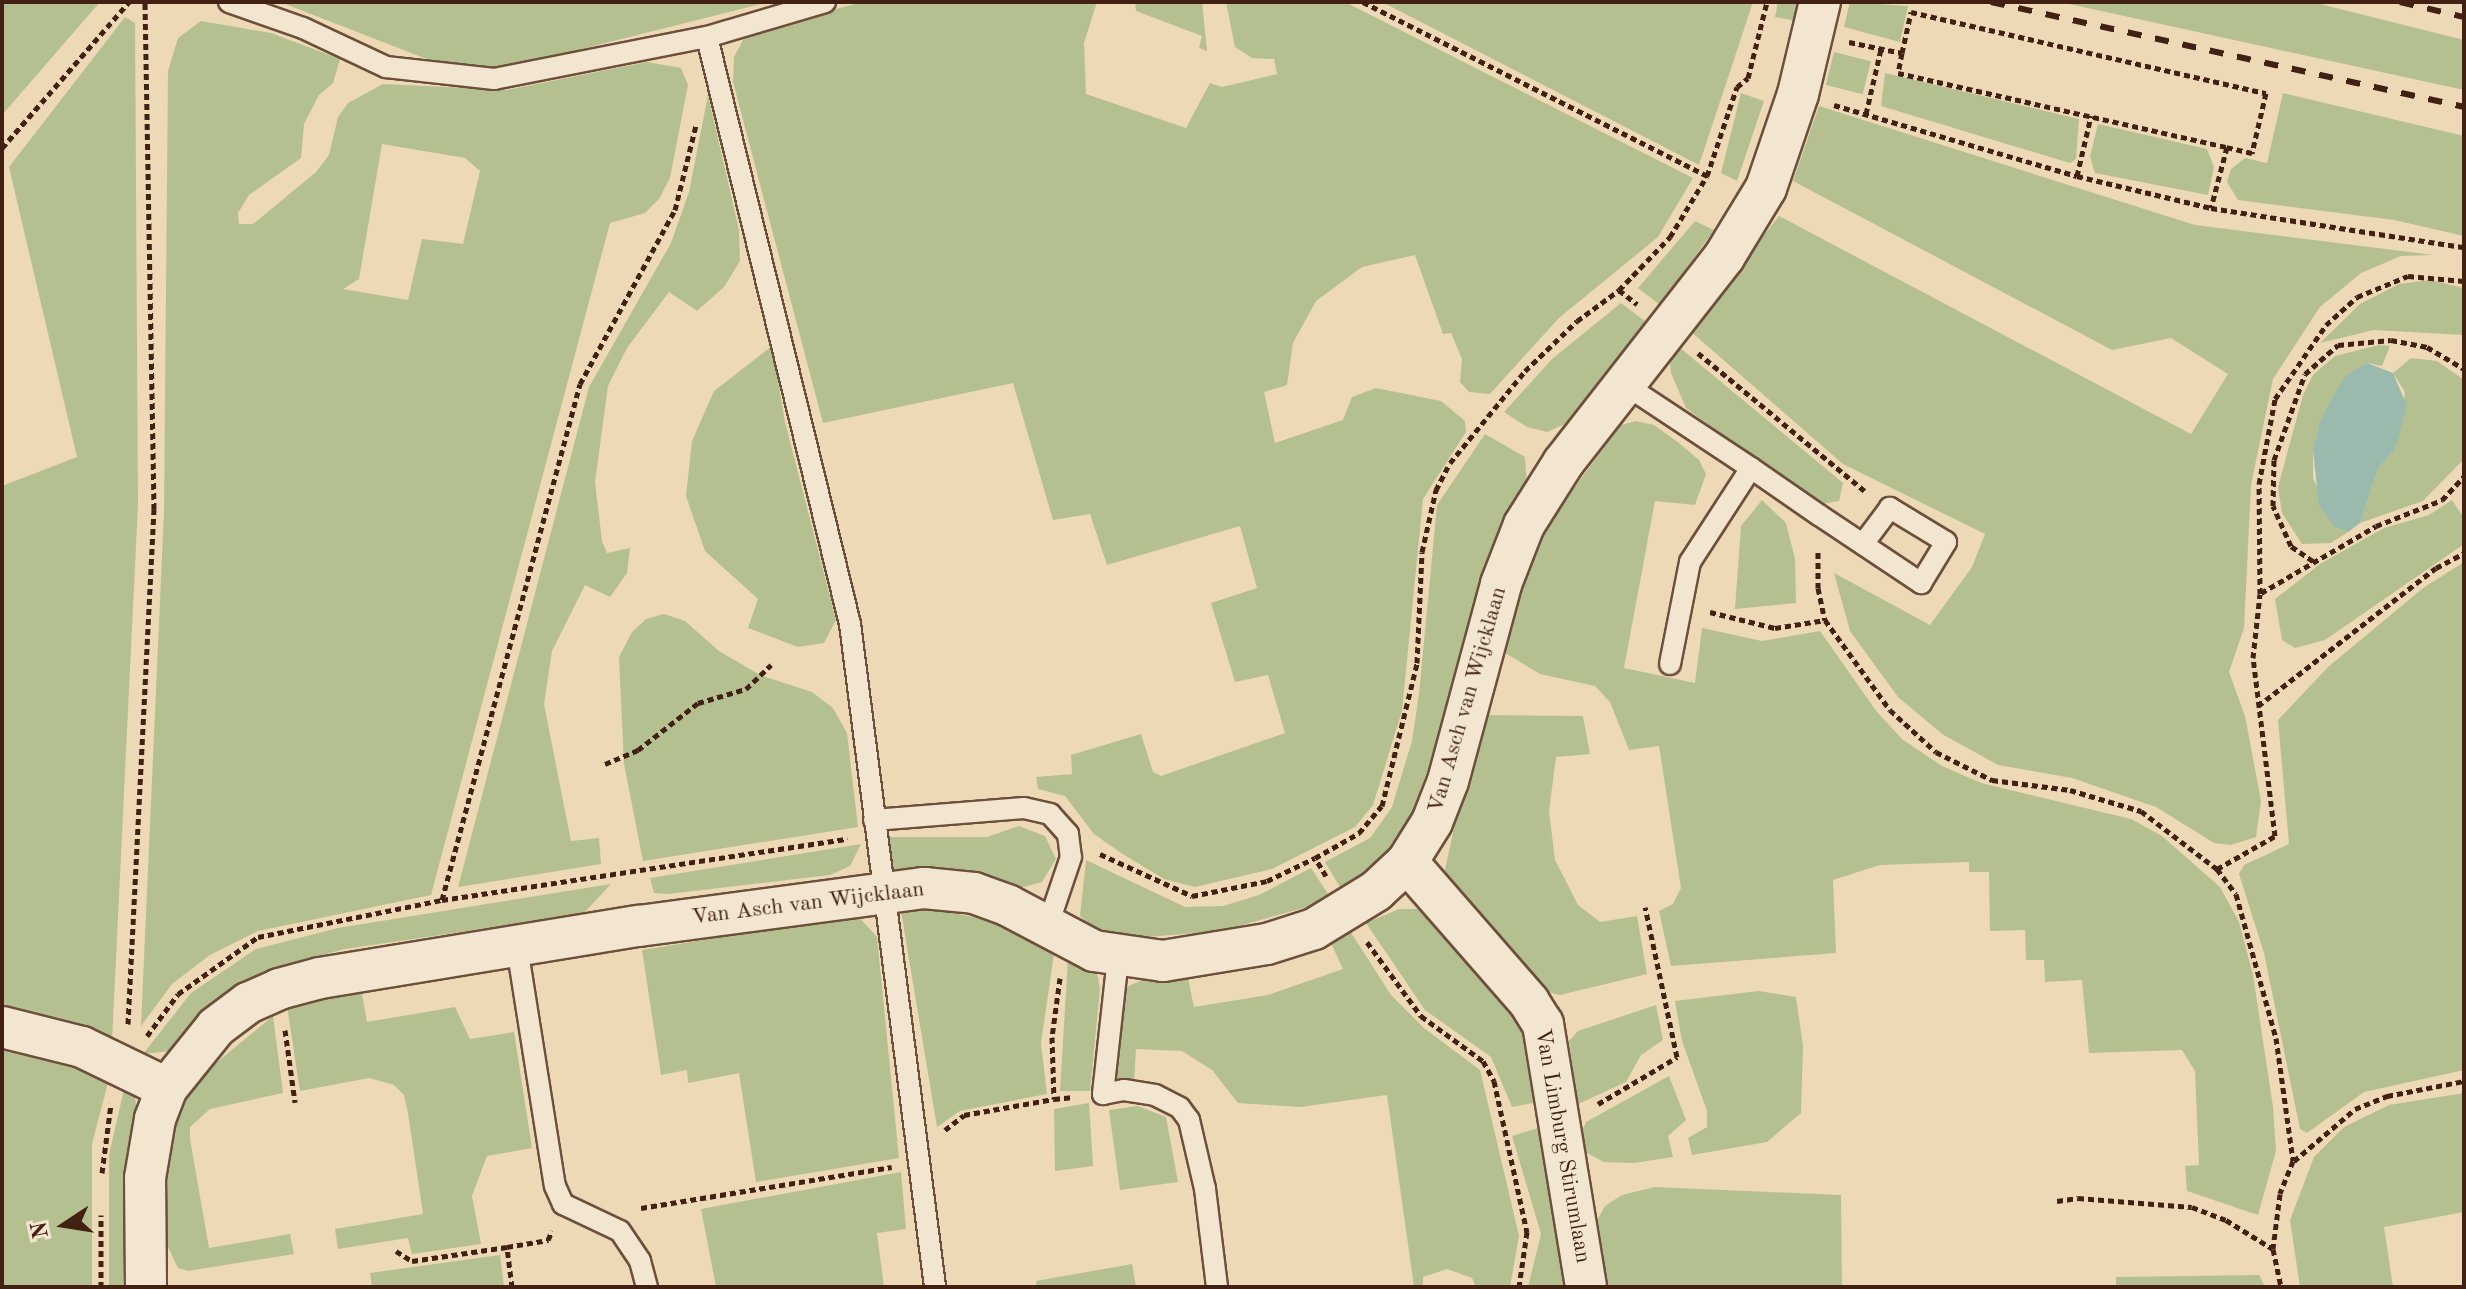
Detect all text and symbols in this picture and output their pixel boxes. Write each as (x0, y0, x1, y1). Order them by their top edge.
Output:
street label: Van Asch van Wijcklaan (1423, 584, 1513, 816)
street label: Van Asch van Wijcklaan (690, 877, 926, 931)
street label: Van Limburg Stirumlaan (1528, 1027, 1596, 1265)
north arrow (24, 1185, 104, 1265)
text: N (28, 1219, 53, 1240)

